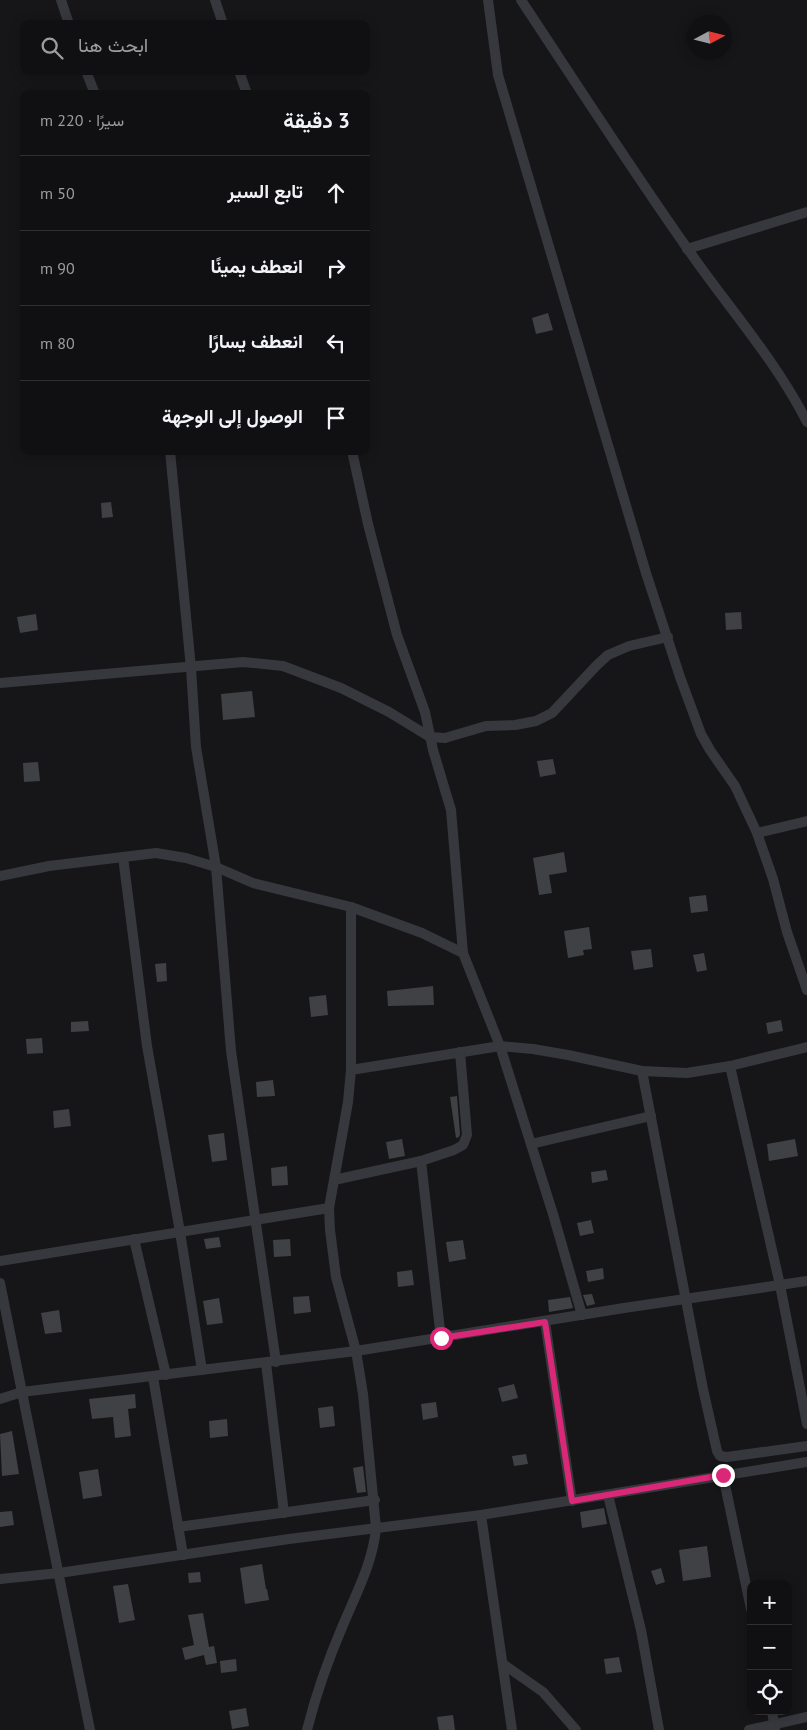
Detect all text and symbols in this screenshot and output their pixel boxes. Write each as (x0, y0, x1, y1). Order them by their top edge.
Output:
north arrow (687, 15, 732, 60)
search box (20, 20, 370, 75)
text: ابحث هنا (78, 33, 148, 57)
icon: search (38, 34, 66, 62)
text: 3 دقيقة (283, 107, 350, 134)
text: سيرًا · 220 m (40, 110, 124, 130)
text: تابع السير (227, 179, 303, 203)
icon: ahead (322, 179, 350, 207)
text: 50 m (40, 183, 75, 203)
text: انعطف يمينًا (211, 254, 303, 278)
icon: right (322, 254, 350, 282)
text: 90 m (40, 258, 75, 278)
text: انعطف يسارًا (208, 329, 303, 353)
icon: left (322, 329, 350, 357)
text: 80 m (40, 333, 75, 353)
text: الوصول إلى الوجهة (162, 404, 303, 428)
icon: arrive (322, 404, 350, 432)
route start (430, 1327, 453, 1350)
route end (712, 1464, 735, 1487)
map controls (747, 1580, 792, 1715)
button: + (747, 1580, 792, 1625)
button: − (747, 1625, 792, 1670)
button: locate (747, 1670, 792, 1715)

